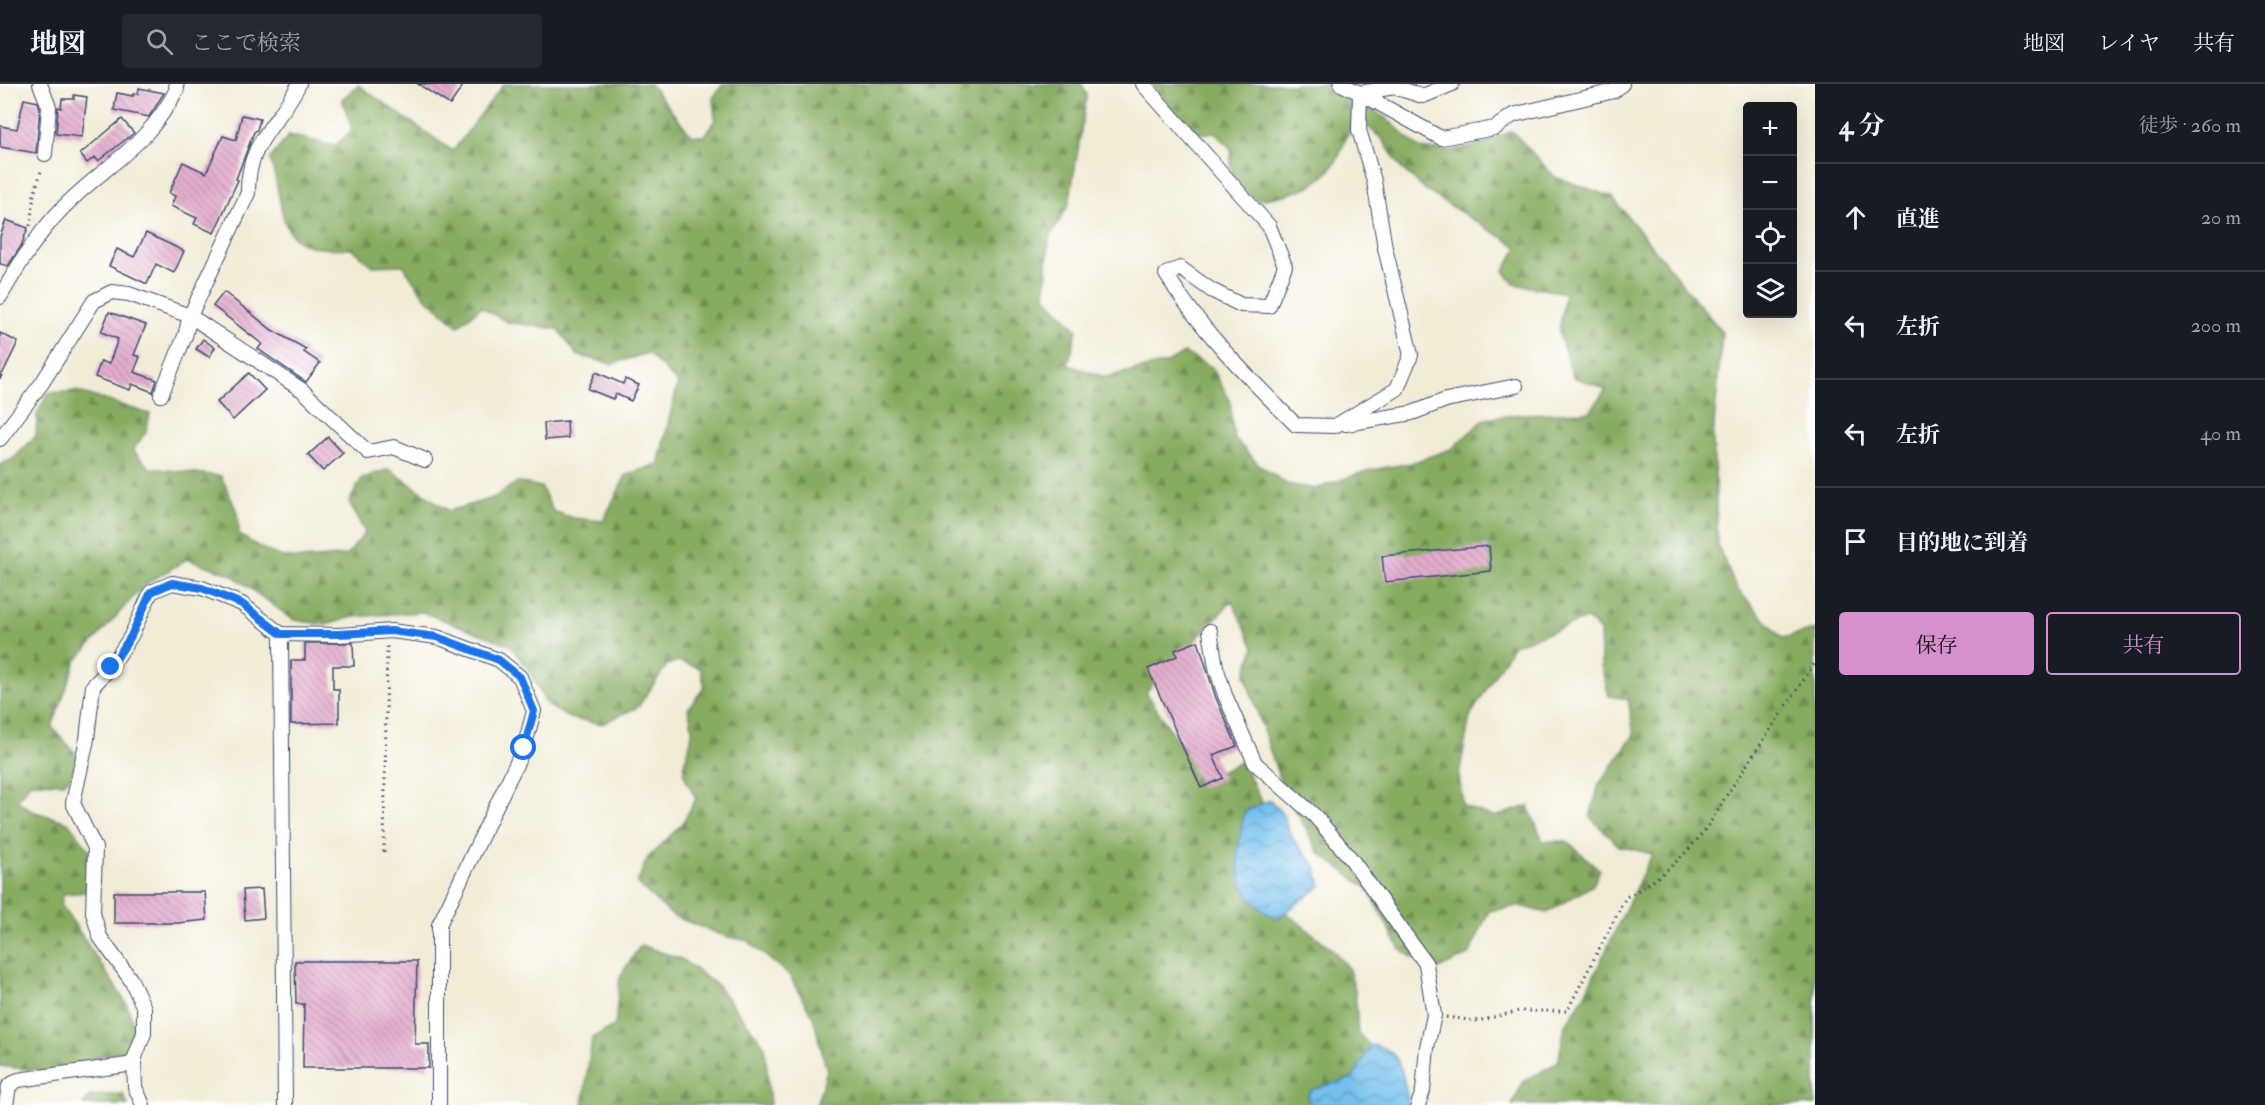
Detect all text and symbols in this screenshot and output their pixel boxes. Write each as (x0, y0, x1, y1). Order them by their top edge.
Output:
search box (122, 14, 542, 68)
icon: search (143, 25, 176, 58)
text: 地図 (30, 27, 86, 62)
text: ここで検索 (191, 29, 301, 57)
text: 地図 (2023, 30, 2065, 57)
text: レイヤ (2098, 30, 2160, 57)
text: 共有 (2193, 30, 2235, 57)
map controls (1743, 102, 1797, 318)
button: + (1743, 102, 1797, 156)
text: 4 分 (1839, 110, 1885, 142)
text: 徒歩 · 260 m (2138, 113, 2241, 138)
button: − (1743, 156, 1797, 210)
icon: ahead (1839, 201, 1872, 234)
text: 直進 (1896, 205, 1940, 233)
text: 20 m (2201, 205, 2241, 230)
button: locate (1743, 210, 1797, 264)
button: layers (1743, 264, 1797, 318)
icon: left (1839, 309, 1872, 342)
text: 左折 (1896, 313, 1940, 341)
text: 200 m (2191, 313, 2241, 338)
icon: left (1839, 417, 1872, 450)
text: 左折 (1896, 421, 1940, 449)
text: 40 m (2200, 421, 2241, 446)
icon: arrive (1839, 525, 1872, 558)
text: 目的地に到着 (1896, 529, 2028, 557)
button: 保存 (1839, 612, 2034, 675)
button: 共有 (2046, 612, 2241, 675)
route end (97, 653, 123, 679)
route start (510, 734, 536, 760)

